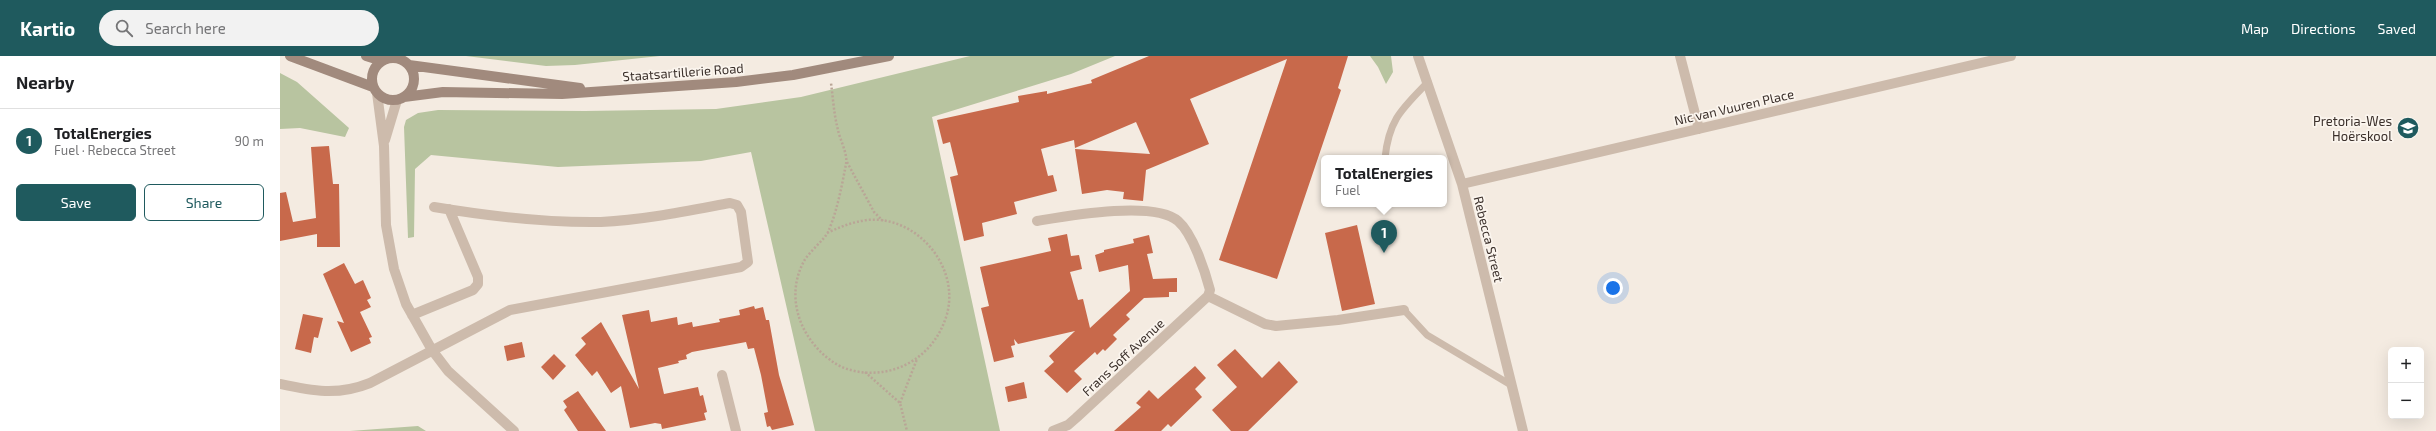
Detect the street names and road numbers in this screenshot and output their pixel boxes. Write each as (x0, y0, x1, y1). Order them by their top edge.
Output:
street label: Staatsartillerie Road (622, 60, 744, 84)
street label: Nic van Vuuren Place (1673, 85, 1795, 129)
street label: Rebecca Street (1471, 194, 1507, 284)
street label: Frans Soff Avenue (1079, 315, 1167, 399)

